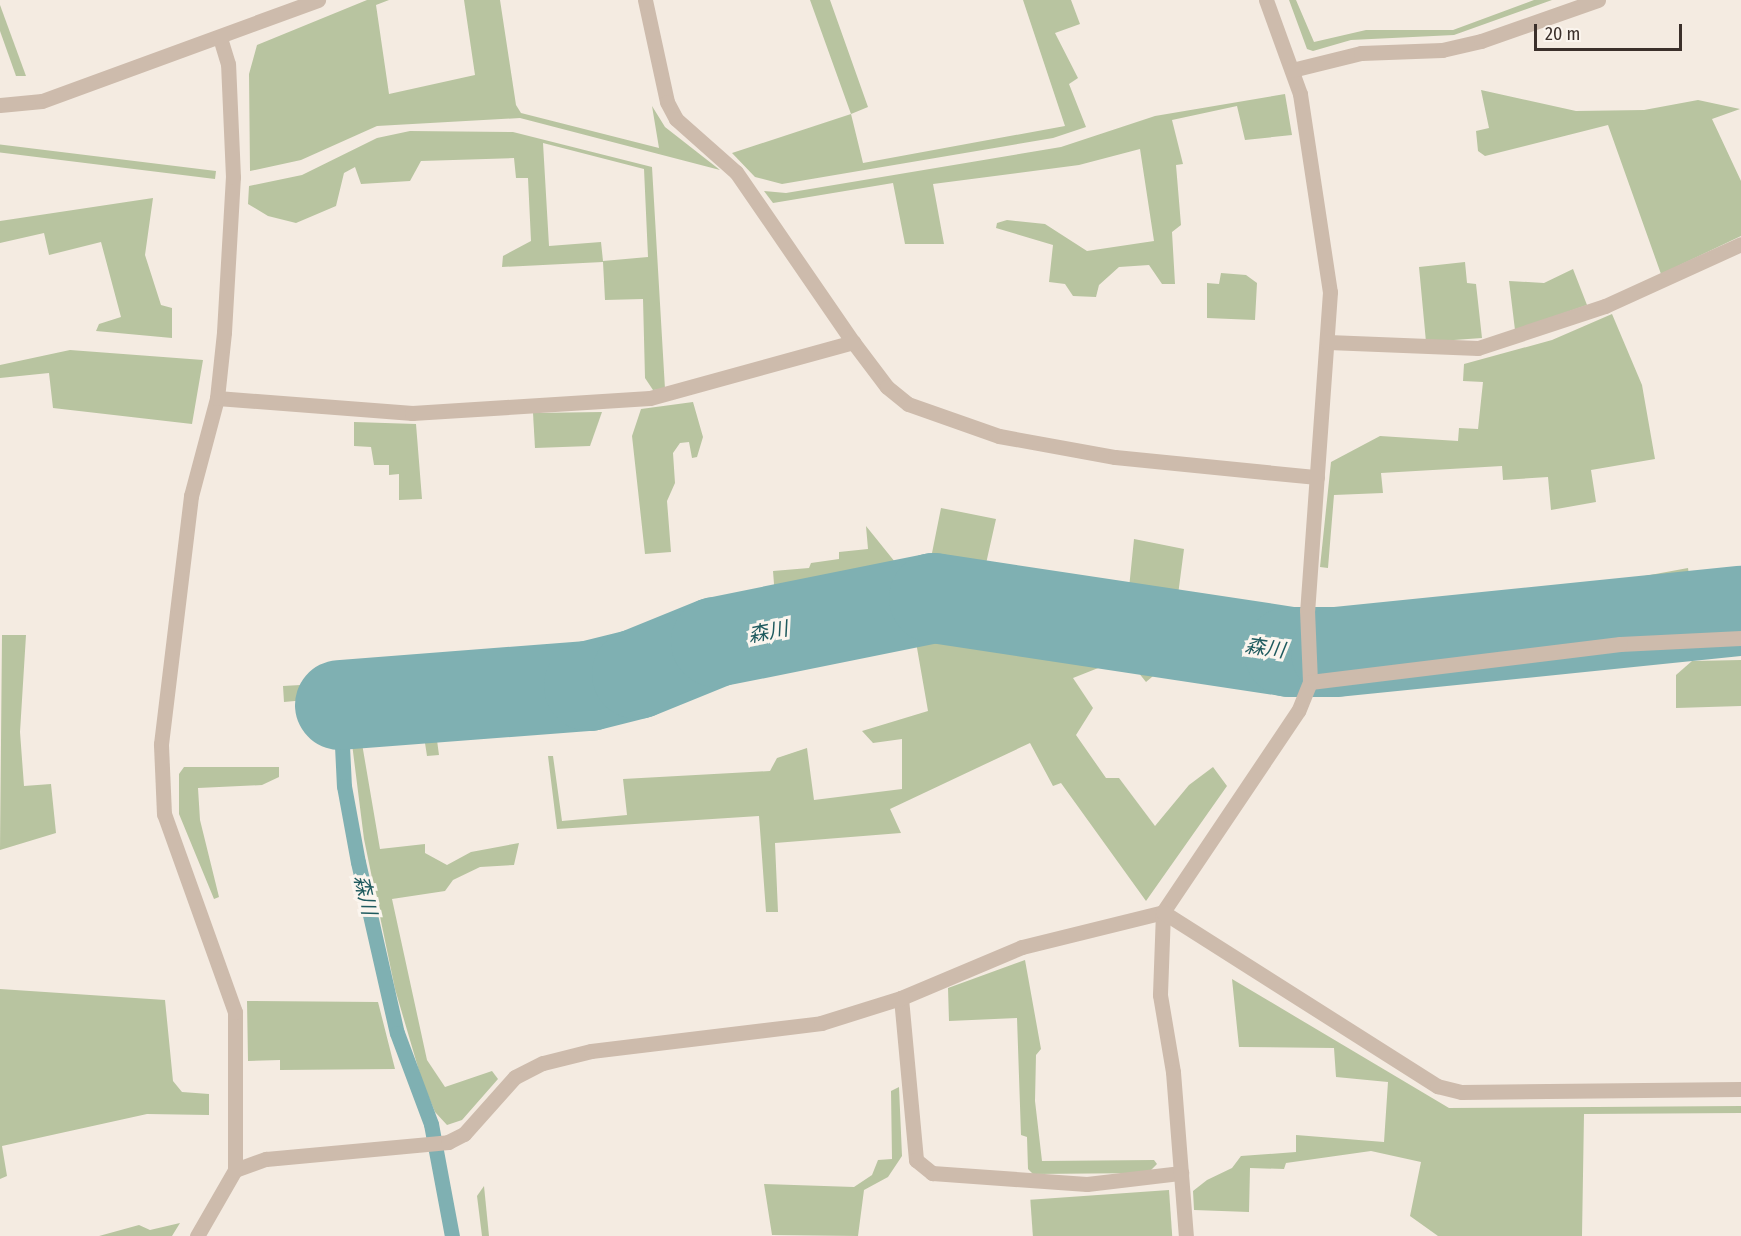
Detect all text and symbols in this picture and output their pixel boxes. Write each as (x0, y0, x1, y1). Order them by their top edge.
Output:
scale bar (1537, 12, 1686, 50)
text: 20 m (1545, 23, 1580, 45)
water label: 森川 (746, 616, 790, 648)
water label: 森川 (1244, 633, 1286, 663)
water label: 森川 (349, 873, 381, 917)

